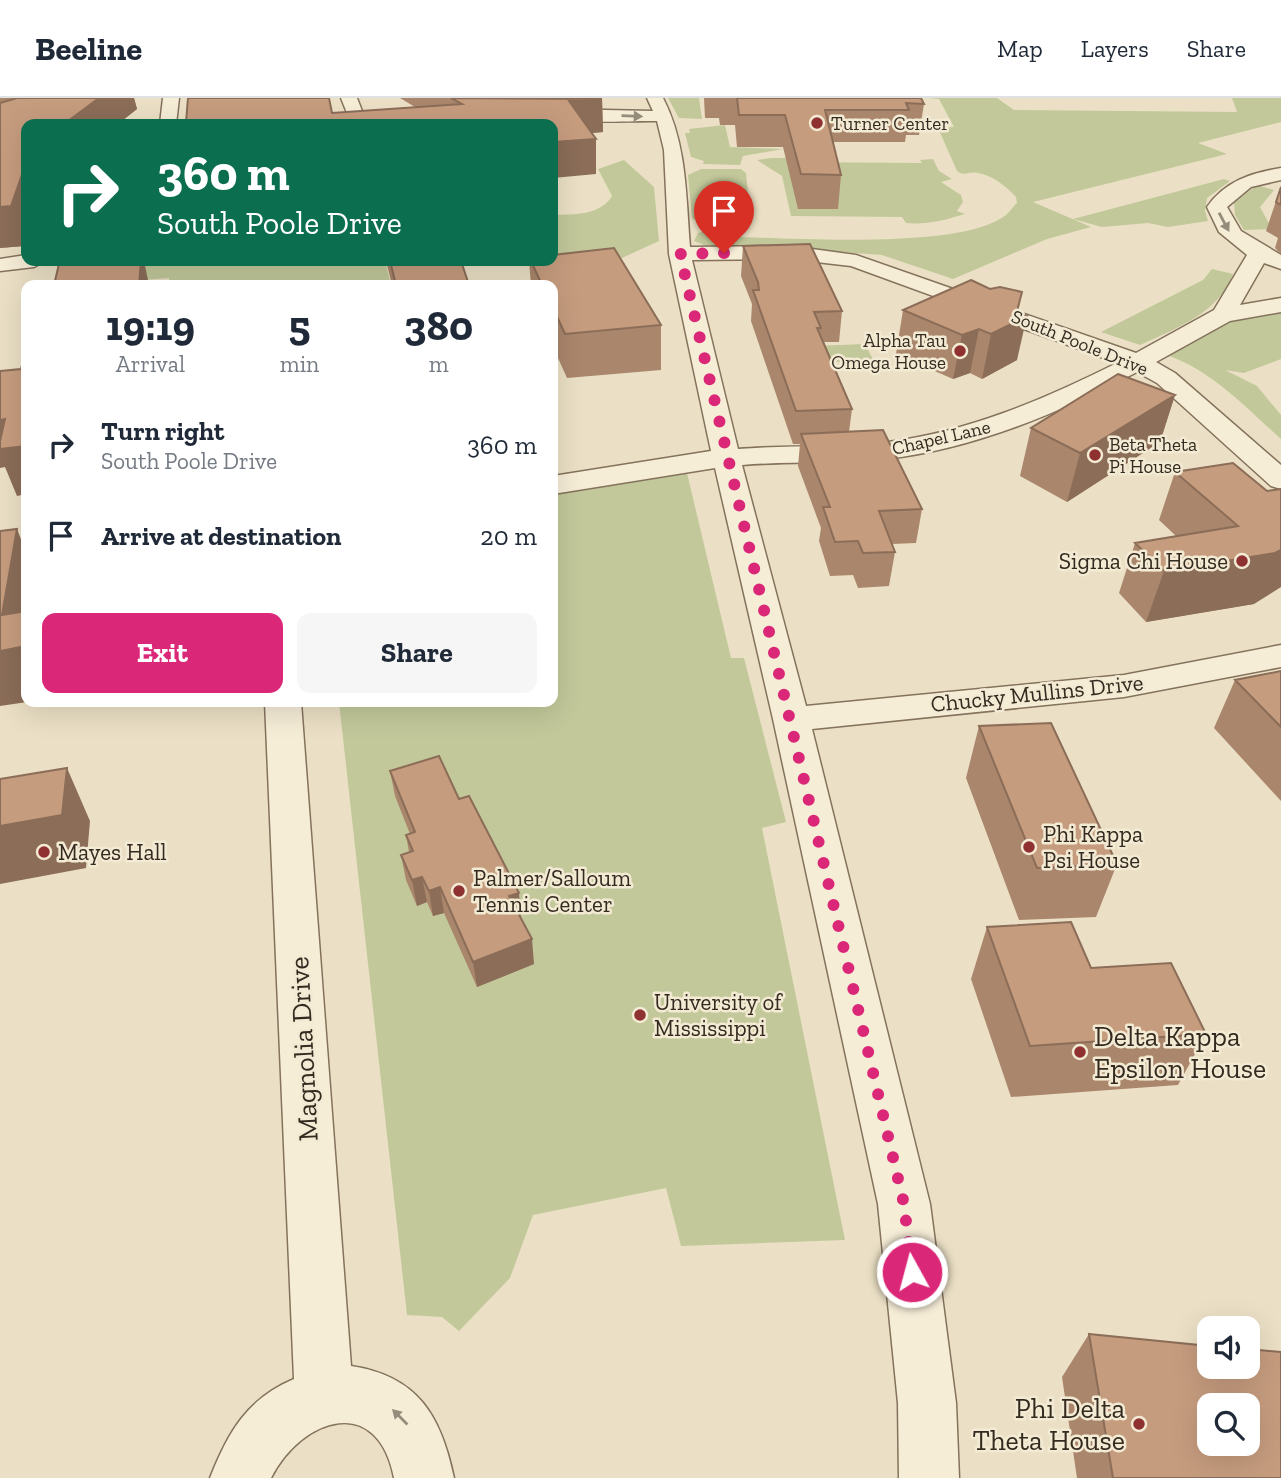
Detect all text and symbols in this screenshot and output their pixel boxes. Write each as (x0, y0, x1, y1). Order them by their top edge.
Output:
text: Beeline (35, 29, 142, 68)
text: Map (997, 34, 1043, 63)
text: Layers (1081, 34, 1149, 63)
text: Share (1187, 34, 1246, 63)
one-way arrow (621, 110, 643, 122)
place label: Turner Center (831, 112, 949, 135)
marker: Turner Center (809, 115, 825, 131)
text: 360 m (157, 144, 290, 203)
icon: right (42, 147, 133, 238)
pin (694, 181, 754, 253)
icon: arrive (705, 192, 743, 230)
text: South Poole Drive (157, 204, 402, 242)
one-way arrow (1217, 213, 1229, 233)
text: 19:19 (106, 300, 195, 351)
text: 5 (289, 300, 311, 351)
text: 380 (404, 300, 473, 351)
street label: South Poole Drive (1008, 305, 1152, 380)
place label: Alpha Tau Omega House (831, 329, 946, 374)
marker: Alpha Tau Omega House (952, 343, 968, 359)
text: Arrival (116, 350, 185, 378)
text: min (280, 350, 319, 378)
text: m (429, 350, 449, 378)
text: Turn right (101, 415, 224, 447)
street label: Chapel Lane (890, 415, 993, 460)
icon: right (42, 426, 80, 464)
text: 360 m (467, 429, 537, 461)
place label: Beta Theta Pi House (1109, 433, 1197, 478)
text: South Poole Drive (101, 447, 277, 475)
marker: Beta Theta Pi House (1087, 447, 1103, 463)
icon: arrive (42, 517, 80, 555)
text: Arrive at destination (101, 520, 341, 552)
text: 20 m (480, 520, 537, 552)
place label: Sigma Chi House (1059, 547, 1228, 575)
marker: Sigma Chi House (1234, 553, 1250, 569)
button: Exit (42, 613, 283, 693)
button: Share (297, 613, 537, 693)
street label: Chucky Mullins Drive (929, 668, 1145, 718)
place label: Phi Kappa Psi House (1043, 820, 1143, 874)
place label: Mayes Hall (58, 838, 167, 866)
marker: Phi Kappa Psi House (1021, 839, 1037, 855)
marker: Mayes Hall (36, 844, 52, 860)
place label: Palmer/Salloum Tennis Center (473, 864, 631, 918)
marker: Palmer/Salloum Tennis Center (451, 883, 467, 899)
street label: Magnolia Drive (282, 956, 325, 1142)
place label: University of Mississippi (654, 988, 783, 1042)
marker: University of Mississippi (632, 1007, 648, 1023)
place label: Delta Kappa Epsilon House (1094, 1020, 1266, 1085)
marker: Delta Kappa Epsilon House (1072, 1044, 1088, 1060)
position arrow (875, 1235, 949, 1309)
map controls (1197, 1316, 1260, 1456)
button: sound (1197, 1316, 1260, 1379)
place label: Phi Delta Theta House (973, 1392, 1125, 1457)
button: search (1197, 1393, 1260, 1456)
one-way arrow (391, 1408, 408, 1425)
marker: Phi Delta Theta House (1131, 1416, 1147, 1432)

